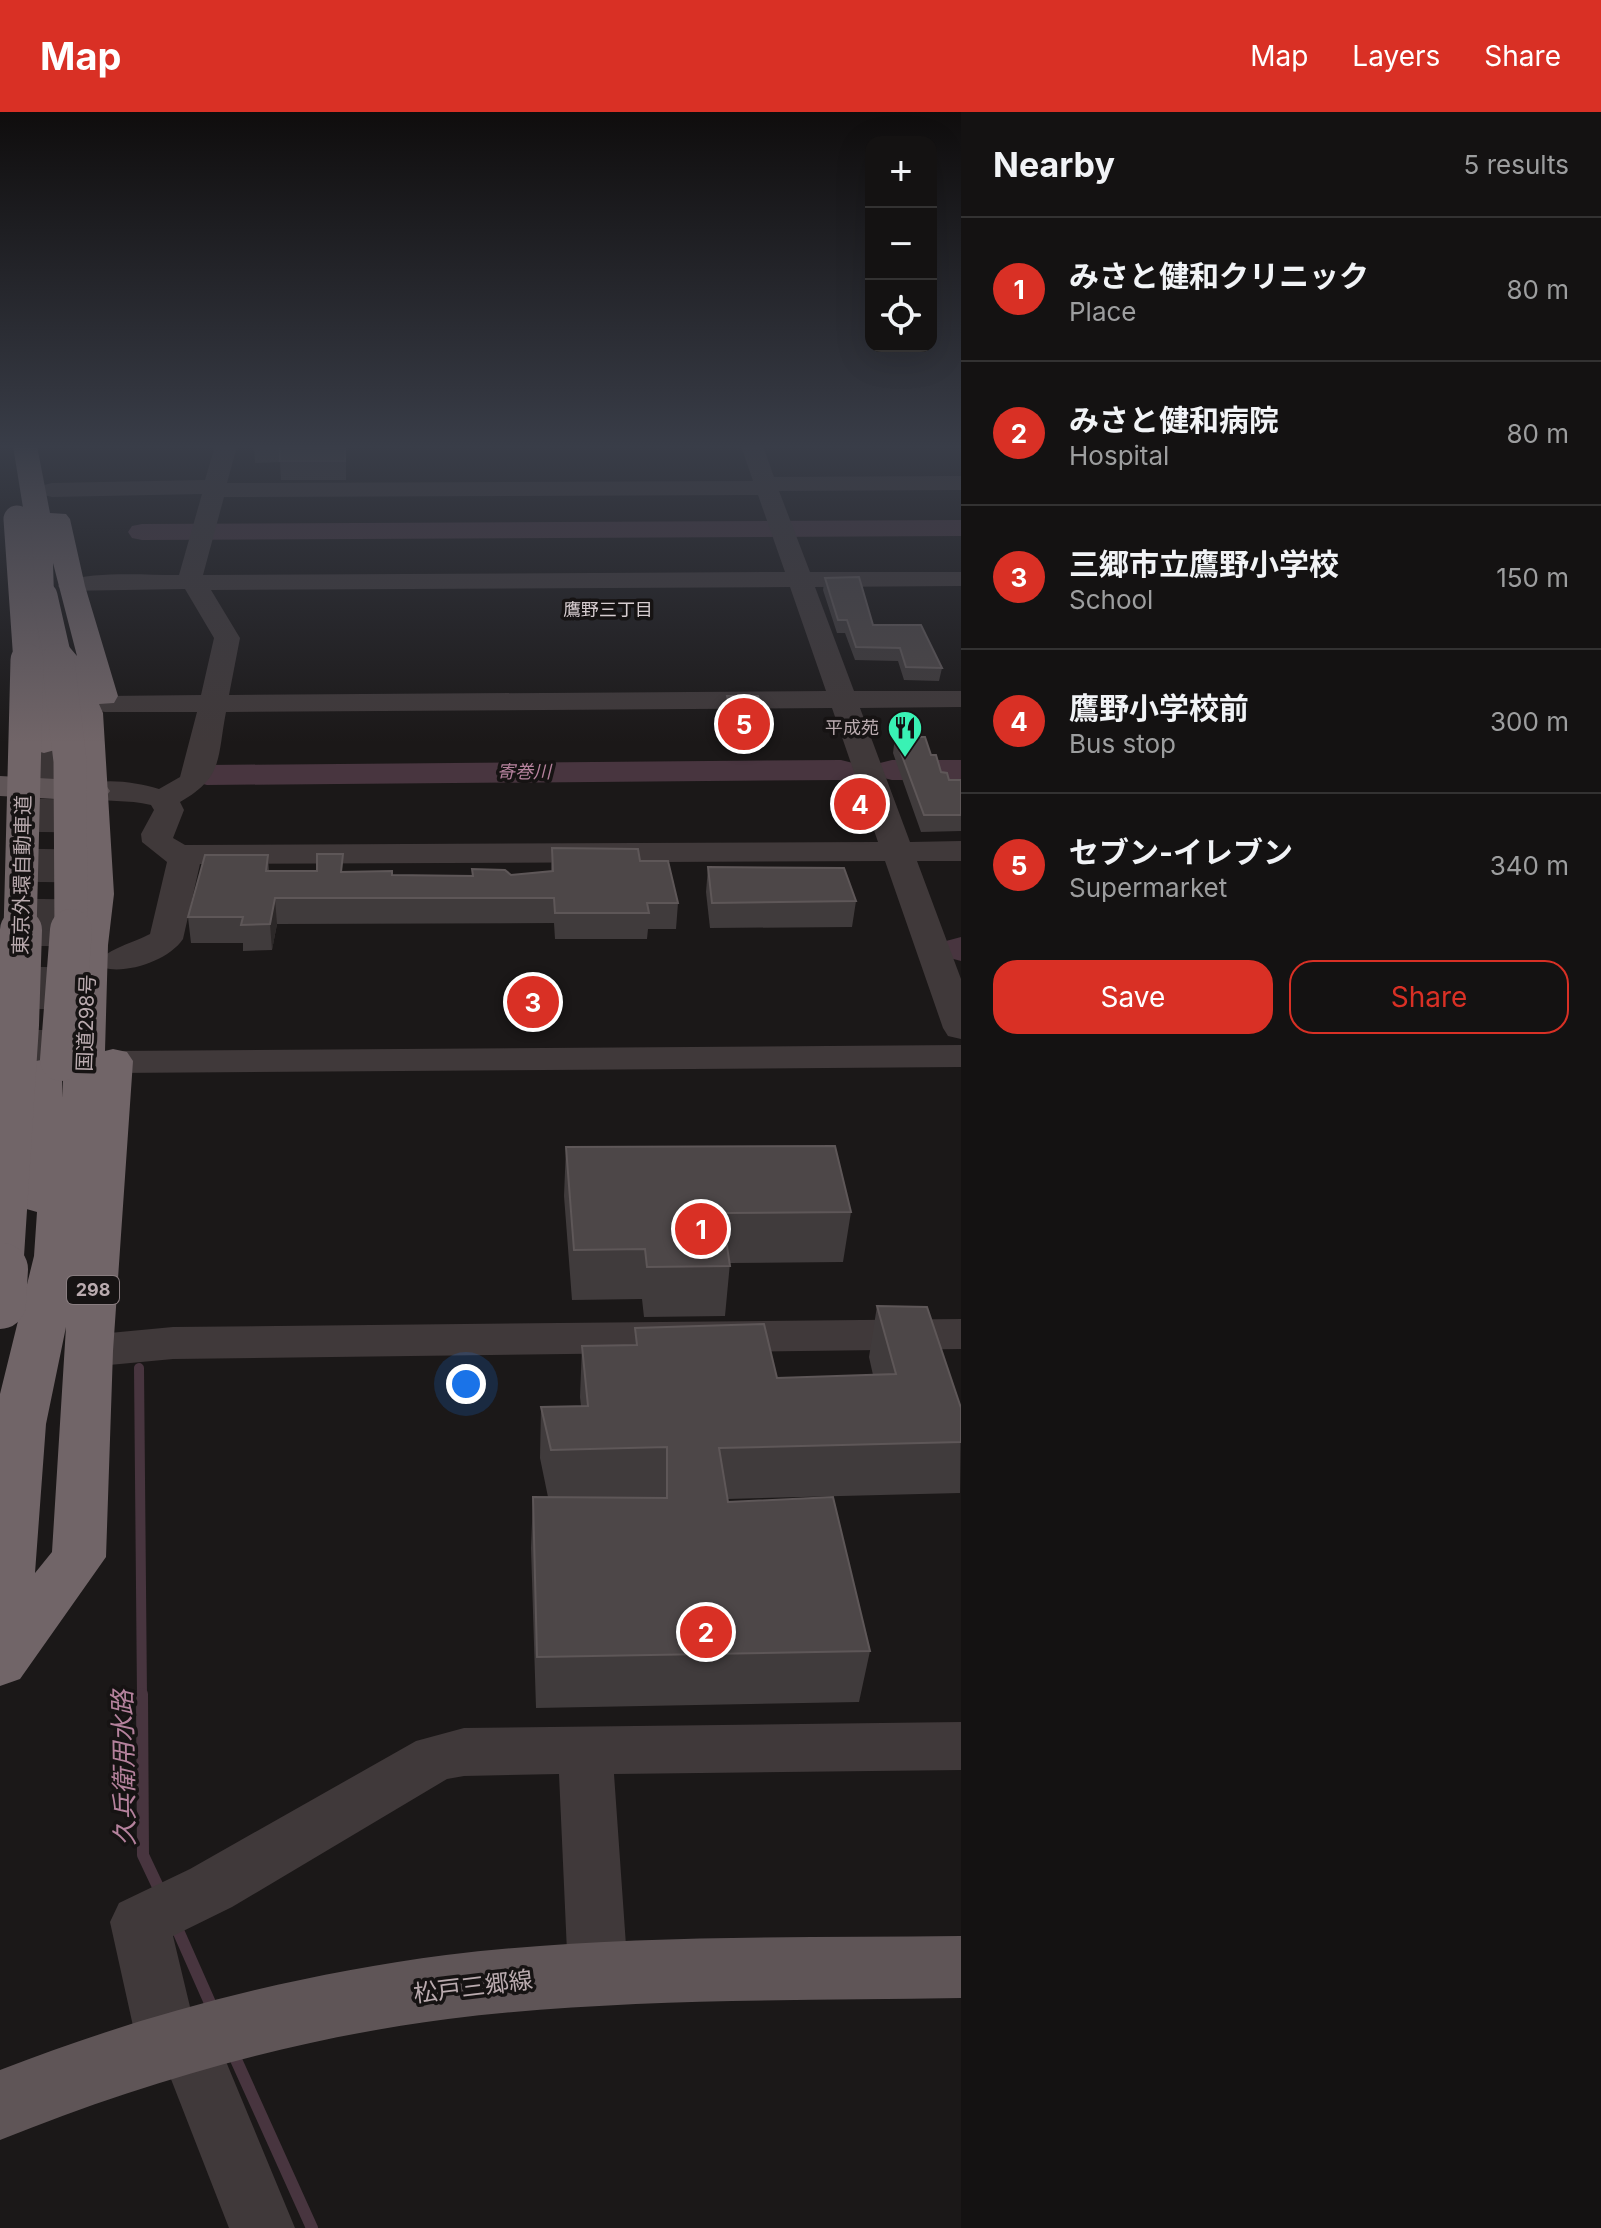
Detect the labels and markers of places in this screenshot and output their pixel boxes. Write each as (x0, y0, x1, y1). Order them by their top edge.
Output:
pin: 5 (718, 694, 770, 754)
restaurant icon: 平成苑 (886, 709, 924, 759)
place label: 平成苑 (825, 717, 879, 738)
pin: 4 (834, 774, 886, 834)
pin: 3 (507, 972, 559, 1032)
pin: 1 (675, 1199, 727, 1259)
pin: 2 (680, 1602, 732, 1662)

